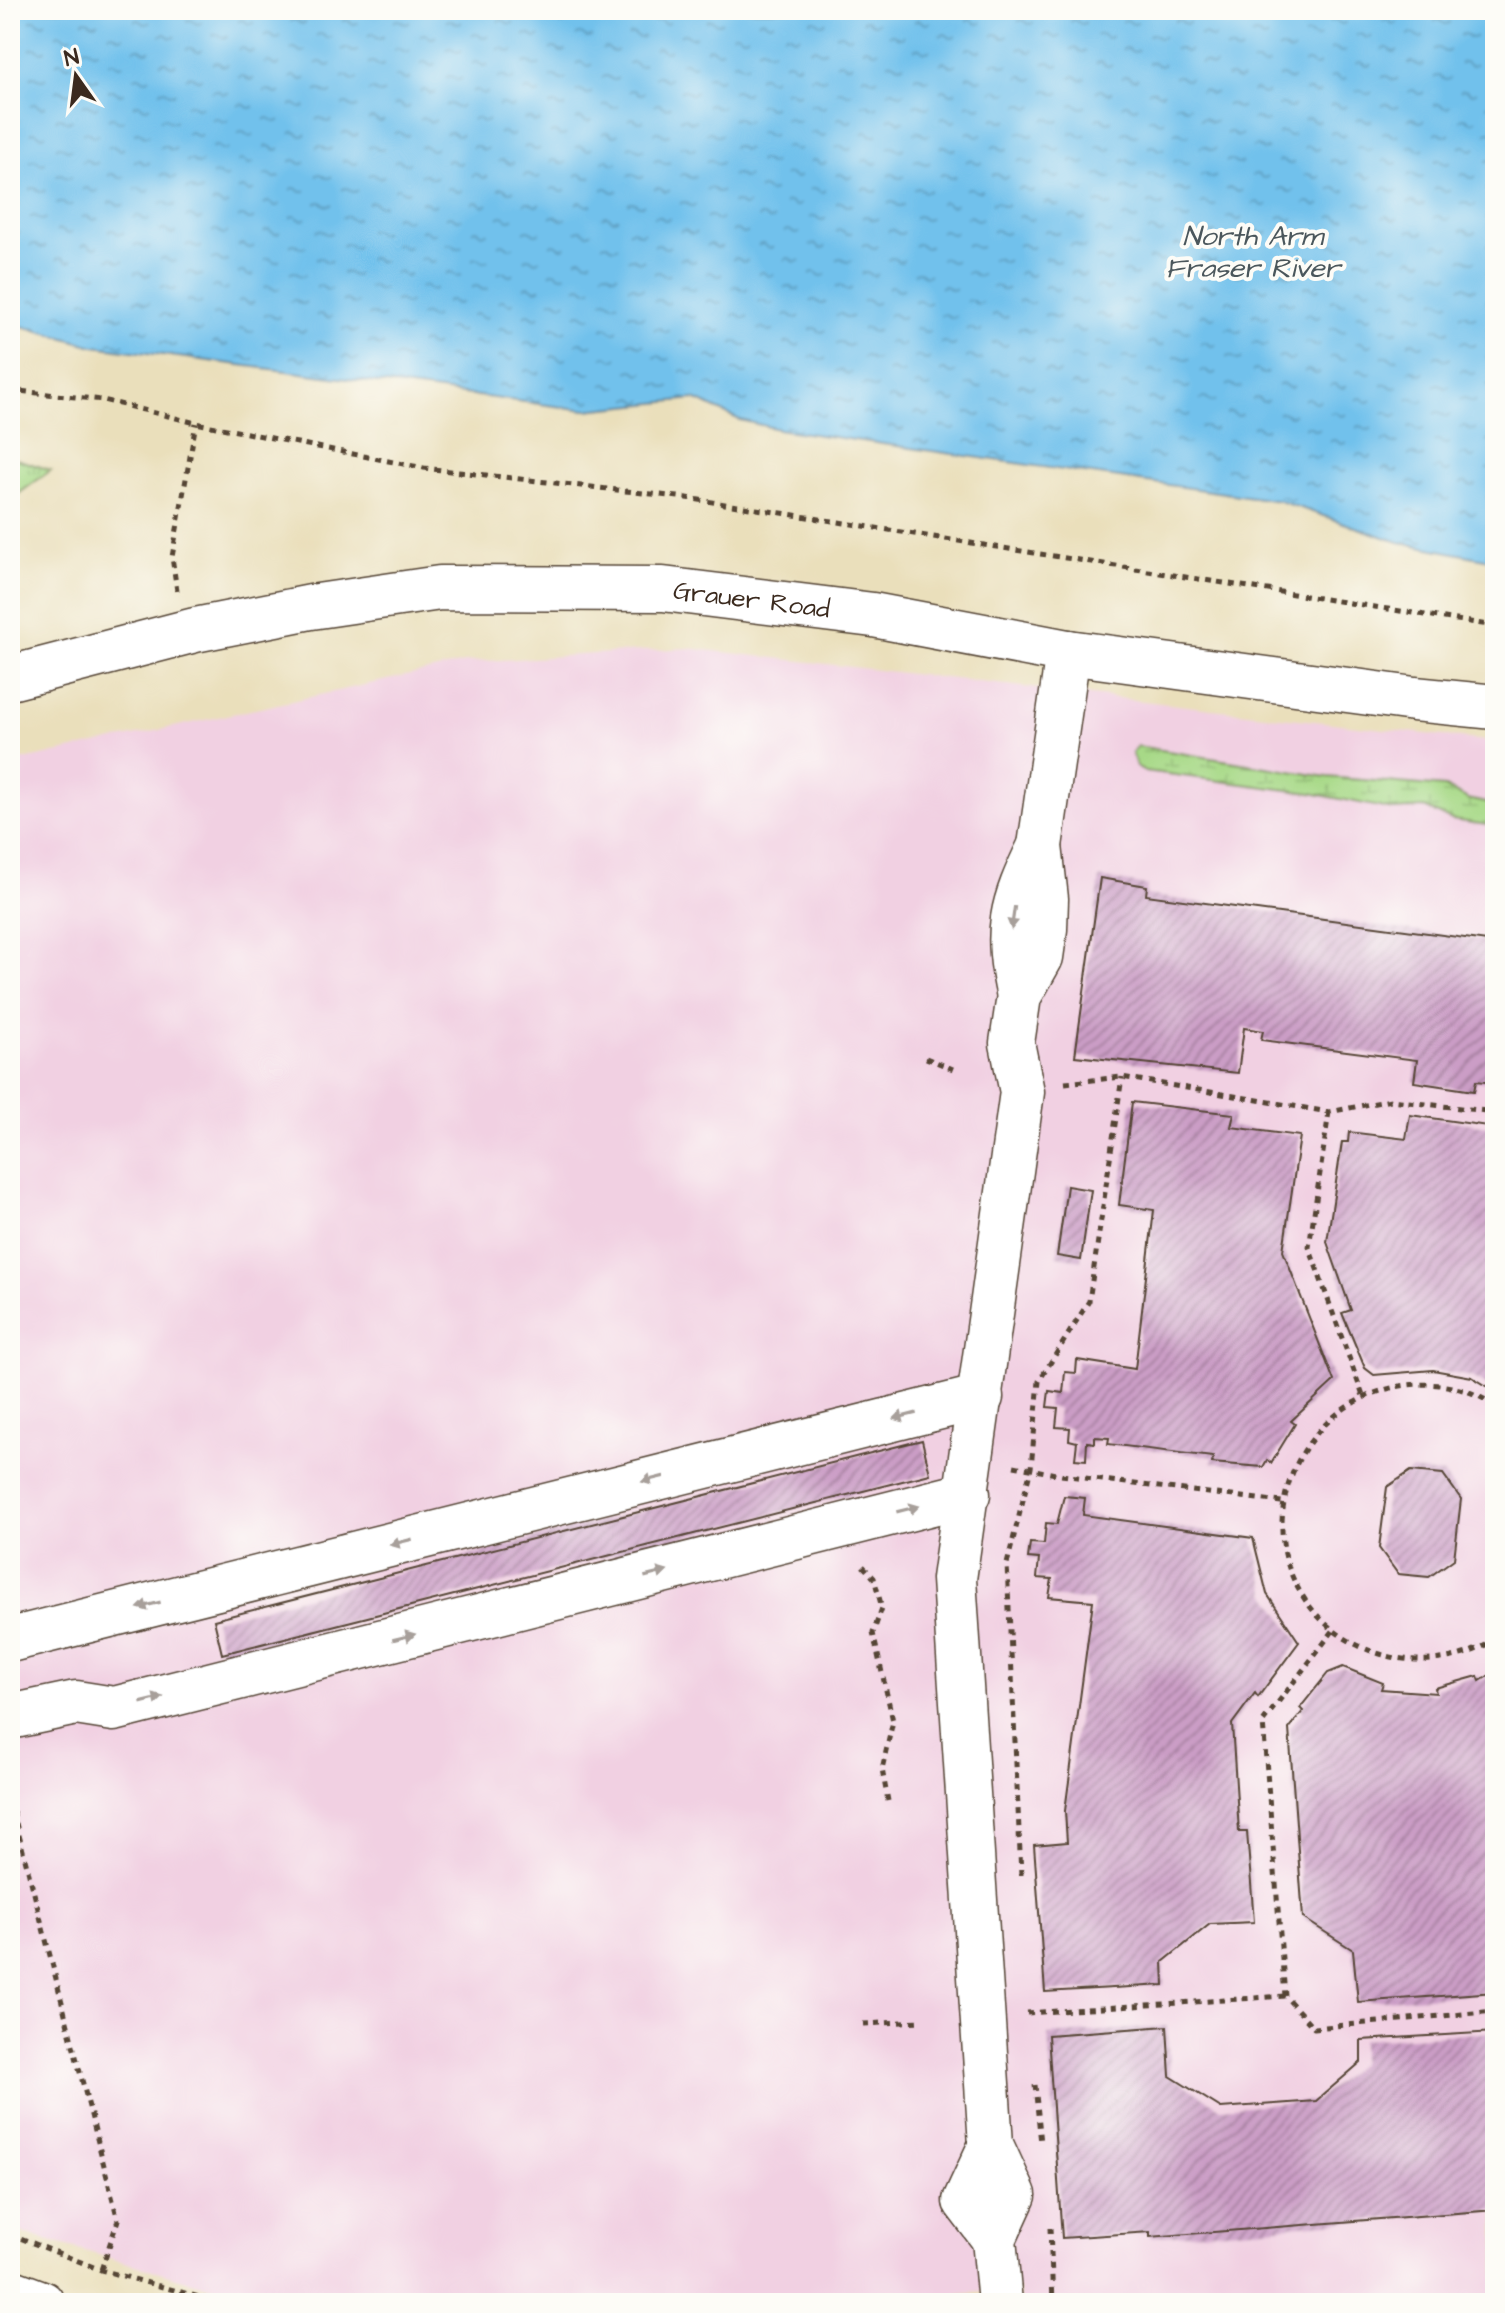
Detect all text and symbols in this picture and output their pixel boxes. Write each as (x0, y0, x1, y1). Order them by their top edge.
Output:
north arrow (36, 36, 116, 116)
text: N (61, 41, 82, 75)
water label: North Arm Fraser River (1166, 217, 1343, 288)
street label: Grauer Road (671, 572, 832, 627)
one-way arrow (1006, 906, 1019, 931)
one-way arrow (893, 1410, 918, 1422)
one-way arrow (641, 1473, 666, 1485)
one-way arrow (896, 1502, 921, 1515)
one-way arrow (388, 1536, 413, 1549)
one-way arrow (644, 1567, 669, 1579)
one-way arrow (136, 1600, 161, 1612)
one-way arrow (392, 1631, 417, 1643)
one-way arrow (140, 1693, 165, 1705)

